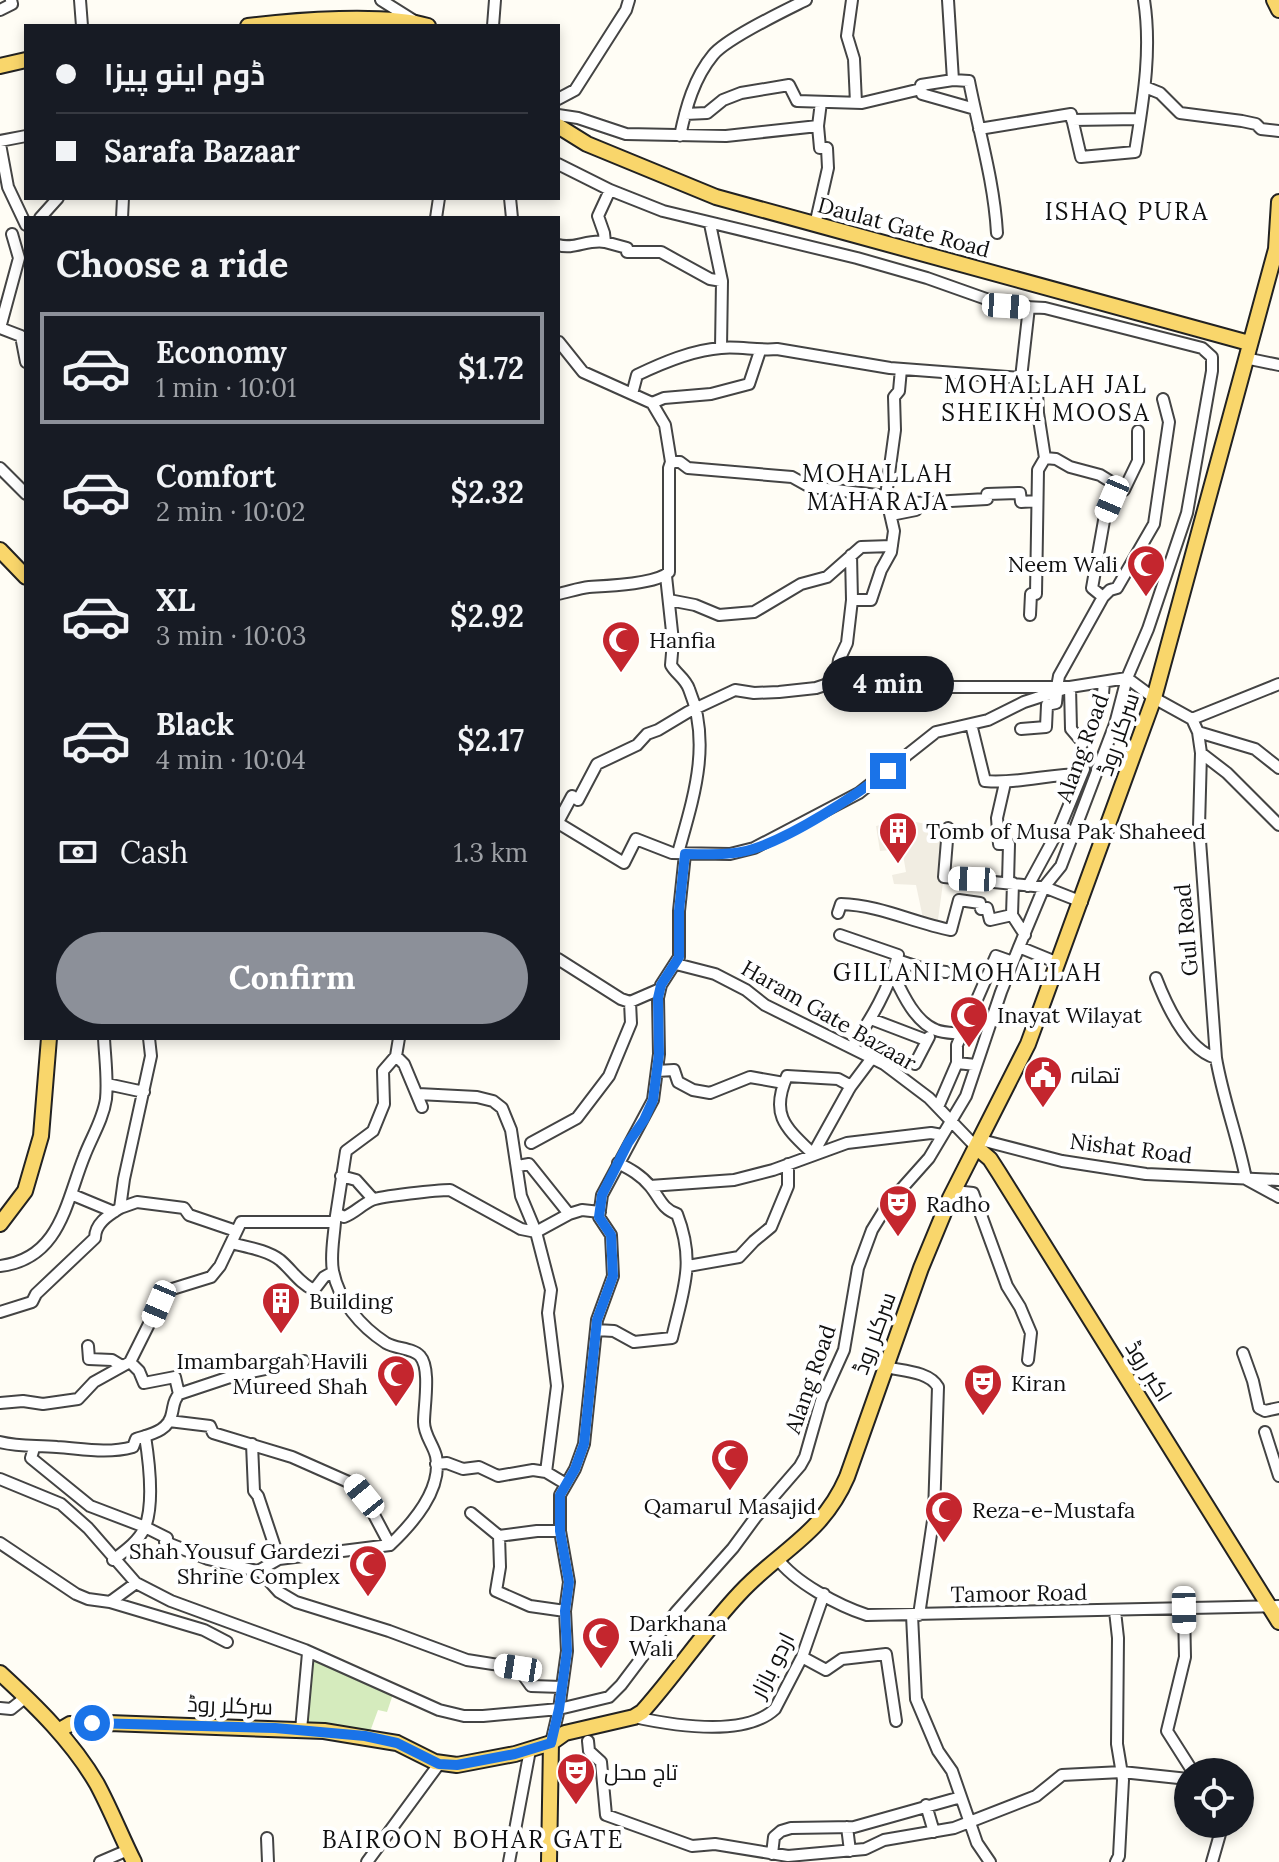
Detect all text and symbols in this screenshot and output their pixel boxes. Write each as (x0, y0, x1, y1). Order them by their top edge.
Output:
text: ڈوم اینو پیزا (104, 55, 265, 93)
text: Sarafa Bazaar (104, 132, 300, 170)
street label: Daulat Gate Road (815, 191, 993, 263)
district label: ISHAQ PURA (1045, 196, 1209, 227)
text: Choose a ride (56, 241, 288, 287)
car (981, 292, 1031, 320)
icon: car (60, 332, 132, 404)
text: Economy (156, 333, 287, 371)
text: $1.72 (458, 349, 524, 387)
district label: MOHALLAH JAL SHEIKH MOOSA (941, 369, 1151, 428)
text: 1 min · 10:01 (156, 371, 297, 404)
icon: car (60, 456, 132, 528)
text: Comfort (156, 457, 276, 495)
district label: MOHALLAH MAHARAJA (802, 458, 954, 517)
car (1092, 472, 1132, 526)
text: $2.32 (451, 473, 524, 511)
text: 2 min · 10:02 (156, 495, 305, 528)
mosque icon: Neem Wali (1125, 543, 1167, 598)
place label: Neem Wali (1008, 550, 1118, 578)
icon: car (60, 580, 132, 652)
text: XL (156, 581, 195, 619)
text: $2.92 (450, 597, 524, 635)
text: 3 min · 10:03 (156, 619, 307, 652)
mosque icon: Hanfia (600, 619, 642, 674)
place label: Hanfia (649, 626, 716, 654)
callout: 4 min (822, 655, 954, 711)
text: 4 min (853, 667, 923, 700)
street label: سرکلر روڈ (1091, 689, 1145, 779)
street label: Alang Road (1049, 690, 1115, 807)
icon: car (60, 704, 132, 776)
text: Black (156, 705, 234, 743)
text: $2.17 (457, 721, 524, 759)
text: 4 min · 10:04 (156, 743, 306, 776)
route end (870, 753, 906, 789)
building icon: Tomb of Musa Pak Shaheed (877, 810, 919, 865)
place label: Tomb of Musa Pak Shaheed (926, 817, 1206, 845)
icon: cash (56, 830, 100, 874)
text: Cash (120, 833, 188, 871)
text: 1.3 km (454, 836, 528, 869)
car (948, 866, 996, 892)
street label: Gul Road (1168, 883, 1204, 977)
button: Confirm (56, 932, 528, 1024)
street label: Haram Gate Bazaar (737, 954, 922, 1077)
district label: GILLANI MOHALLAH (833, 957, 1103, 988)
mosque icon: Inayat Wilayat (948, 994, 990, 1049)
place label: Inayat Wilayat (997, 1001, 1142, 1029)
public building icon: تھانہ (1022, 1054, 1064, 1109)
place label: تھانہ (1071, 1061, 1120, 1089)
street label: Nishat Road (1068, 1127, 1194, 1169)
theatre icon: Radho (877, 1183, 919, 1238)
place label: Radho (926, 1190, 990, 1218)
car (139, 1277, 179, 1331)
building icon: Building (260, 1280, 302, 1335)
place label: Building (309, 1287, 394, 1315)
street label: سرکلر روڈ (846, 1288, 902, 1378)
street label: Alang Road (778, 1321, 842, 1438)
street label: اکبر روڈ (1119, 1335, 1179, 1407)
place label: Imambargah Havili Mureed Shah (177, 1347, 368, 1400)
mosque icon: Imambargah Havili Mureed Shah (375, 1353, 417, 1408)
theatre icon: Kiran (962, 1362, 1004, 1417)
place label: Kiran (1011, 1369, 1066, 1397)
mosque icon: Qamarul Masajid (709, 1437, 751, 1492)
car (340, 1470, 388, 1522)
mosque icon: Reza-e-Mustafa (923, 1489, 965, 1544)
place label: Qamarul Masajid (644, 1492, 816, 1520)
place label: Reza-e-Mustafa (972, 1496, 1135, 1524)
place label: Shah Yousuf Gardezi Shrine Complex (129, 1537, 340, 1590)
mosque icon: Shah Yousuf Gardezi Shrine Complex (347, 1543, 389, 1598)
street label: Tamoor Road (950, 1578, 1088, 1608)
car (1172, 1586, 1196, 1634)
place label: Darkhana Wali (629, 1609, 727, 1662)
mosque icon: Darkhana Wali (580, 1615, 622, 1670)
street label: اردو بازار (743, 1627, 800, 1704)
car (492, 1652, 544, 1684)
street label: سرکلر روڈ (187, 1690, 273, 1720)
route start (74, 1705, 110, 1741)
theatre icon: تاج محل (555, 1751, 597, 1806)
place label: تاج محل (604, 1758, 678, 1787)
map controls (1174, 1758, 1254, 1838)
button: locate (1174, 1758, 1254, 1838)
district label: BAIROON BOHAR GATE (322, 1824, 624, 1855)

